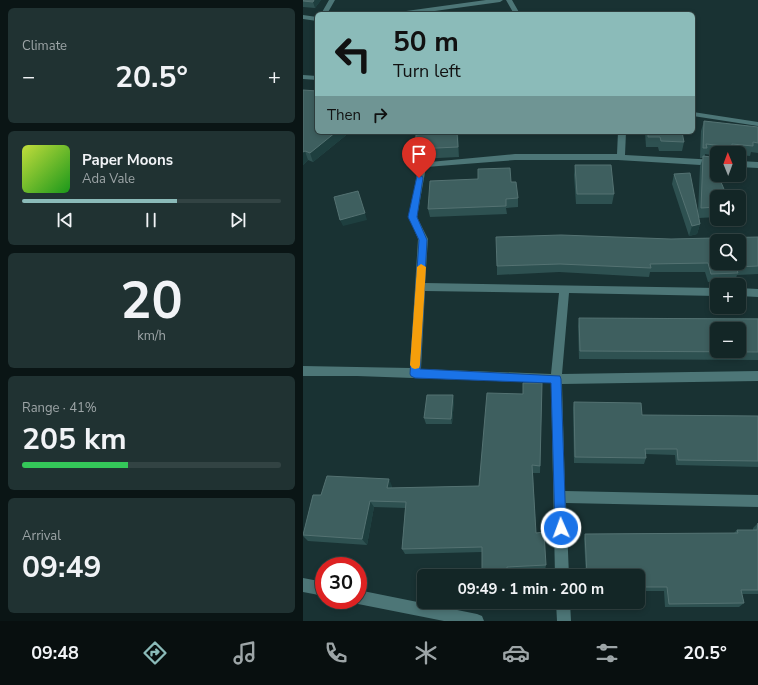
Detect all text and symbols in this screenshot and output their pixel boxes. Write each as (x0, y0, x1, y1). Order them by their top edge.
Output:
text: 50 m (393, 23, 459, 61)
icon: left (327, 28, 379, 80)
text: Climate (22, 37, 67, 55)
text: 20.5° (115, 57, 188, 98)
text: Turn left (393, 59, 461, 83)
text: − (22, 62, 35, 92)
text: + (268, 62, 281, 92)
icon: right (369, 104, 391, 126)
text: Then (327, 105, 361, 125)
pin (402, 137, 436, 178)
icon: arrive (408, 143, 430, 165)
north arrow (710, 146, 746, 182)
map controls (710, 146, 746, 358)
text: Paper Moons (82, 150, 173, 170)
text: Ada Vale (82, 170, 135, 188)
button: sound (710, 190, 746, 226)
icon: previous (54, 209, 76, 231)
icon: pause (140, 209, 162, 231)
icon: next (227, 209, 249, 231)
button: search (710, 234, 746, 270)
text: 20 (120, 265, 183, 336)
button: + (710, 278, 746, 314)
button: − (710, 322, 746, 358)
text: km/h (137, 327, 166, 345)
text: Range · 41% (22, 399, 97, 417)
text: 205 km (22, 419, 127, 460)
position arrow (540, 507, 582, 549)
text: Arrival (22, 527, 61, 545)
text: 09:49 (22, 547, 101, 588)
speed limit sign: 30 (315, 557, 367, 609)
text: 09:49 · 1 min · 200 m (458, 579, 604, 599)
icon: directions (141, 639, 169, 667)
icon: music (231, 639, 259, 667)
icon: phone (322, 639, 350, 667)
icon: climate (412, 639, 440, 667)
icon: car (502, 639, 530, 667)
icon: filters (593, 639, 621, 667)
text: 09:48 (31, 641, 79, 665)
text: 20.5° (683, 641, 727, 665)

